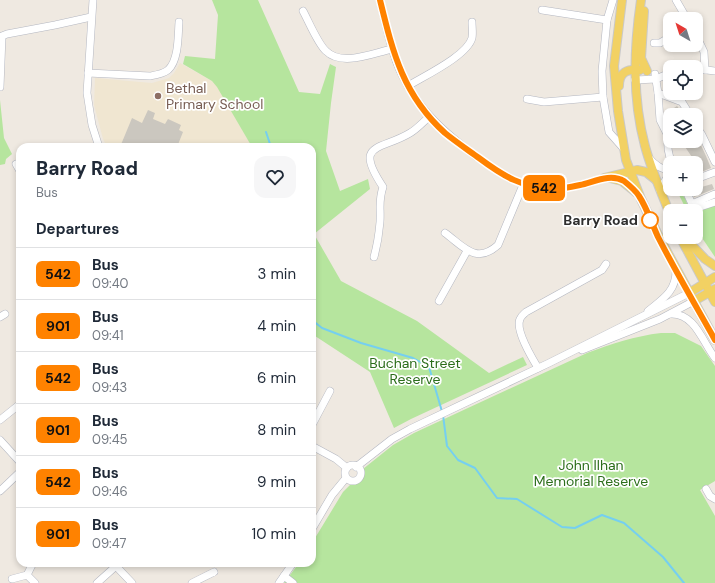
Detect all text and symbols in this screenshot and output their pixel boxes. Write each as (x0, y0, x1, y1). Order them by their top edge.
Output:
north arrow (663, 12, 703, 52)
map controls (663, 12, 703, 244)
button: locate (663, 60, 703, 100)
place label: Bethal Primary School (166, 79, 263, 113)
marker: Bethal Primary School (153, 91, 163, 101)
button: layers (663, 108, 703, 148)
text: Barry Road (36, 156, 138, 181)
button: heart (254, 156, 296, 198)
button: + (663, 156, 703, 196)
line badge: 542 (521, 175, 567, 201)
text: 542 (531, 179, 557, 197)
text: Bus (36, 184, 58, 201)
button: − (663, 204, 703, 244)
place label: Barry Road (563, 211, 638, 229)
marker: Barry Road (641, 211, 659, 229)
text: Departures (36, 219, 119, 239)
text: Bus (92, 255, 119, 275)
text: 3 min (258, 264, 296, 284)
text: 542 (45, 265, 71, 283)
text: 09:40 (92, 275, 128, 292)
text: Bus (92, 307, 119, 327)
text: 4 min (257, 316, 296, 336)
text: 901 (46, 317, 70, 335)
text: 09:41 (92, 327, 124, 344)
park label: Buchan Street Reserve (369, 354, 461, 388)
text: Bus (92, 359, 119, 379)
text: 6 min (257, 368, 296, 388)
text: 542 (45, 369, 71, 387)
text: 09:43 (92, 379, 127, 396)
text: Bus (92, 411, 119, 431)
text: 8 min (257, 420, 296, 440)
text: 901 (46, 421, 70, 439)
text: 09:45 (92, 431, 128, 448)
park label: John Ilhan Memorial Reserve (534, 456, 648, 490)
text: Bus (92, 463, 119, 483)
text: 9 min (257, 472, 296, 492)
text: 542 (45, 473, 71, 491)
text: 09:46 (92, 483, 128, 500)
text: Bus (92, 515, 119, 535)
text: 10 min (251, 524, 296, 544)
text: 901 (46, 525, 70, 543)
text: 09:47 (92, 535, 127, 552)

